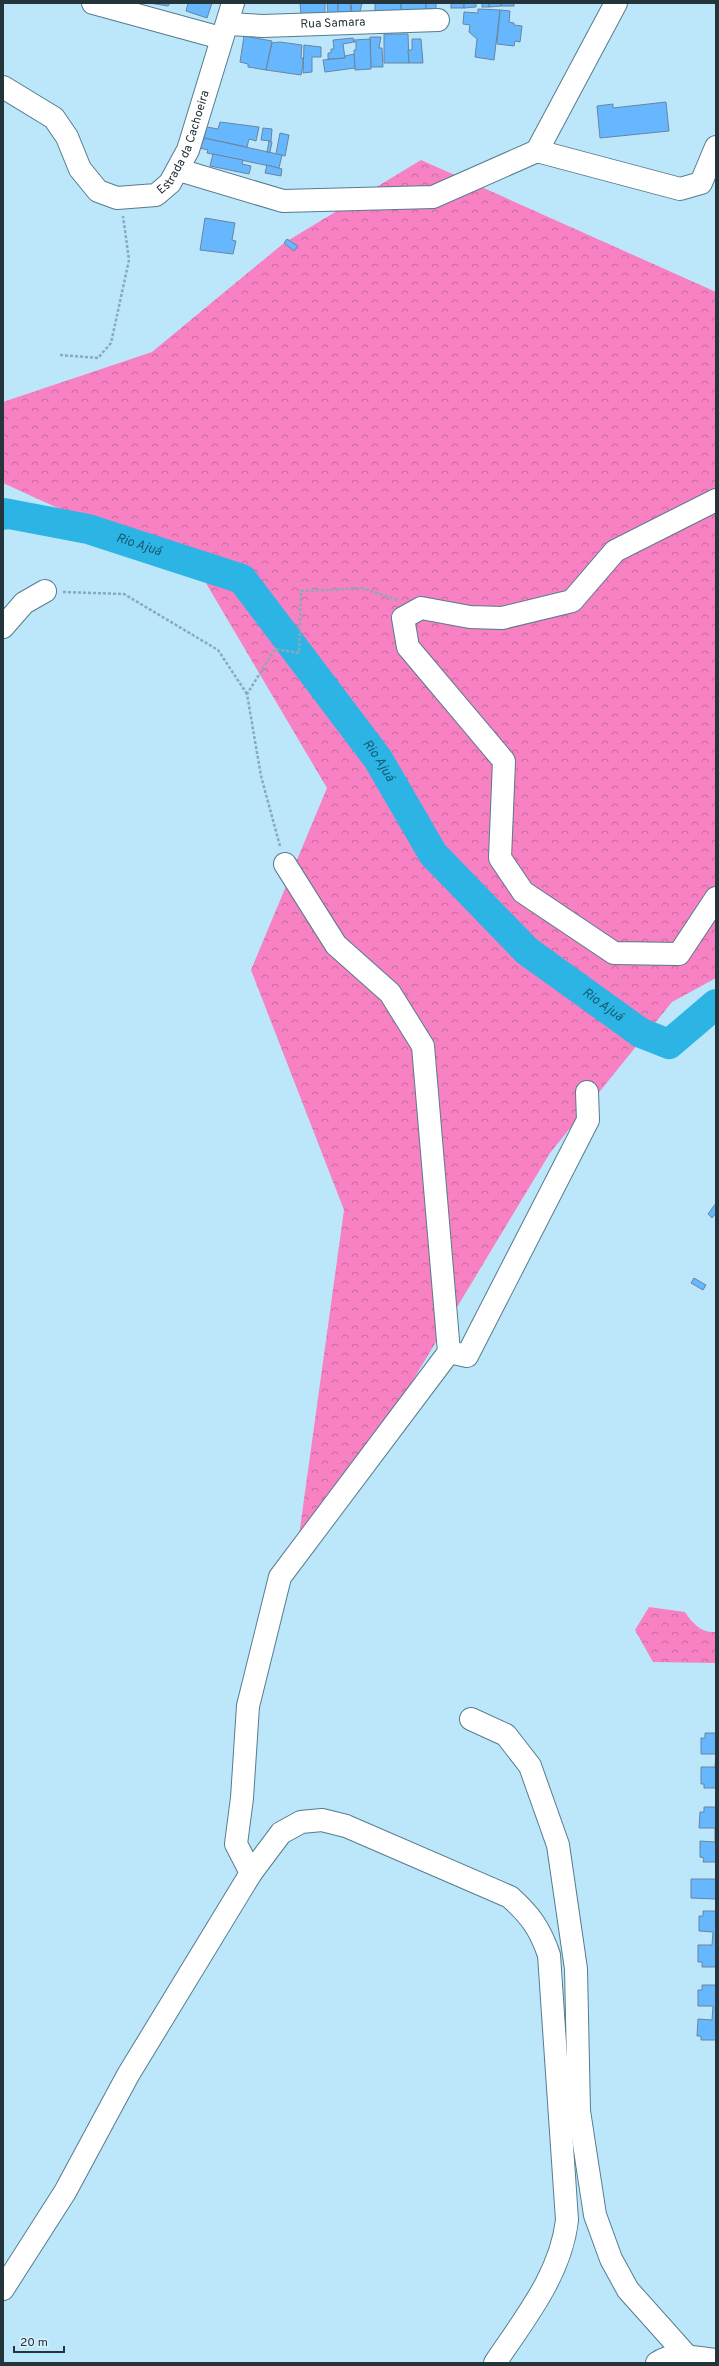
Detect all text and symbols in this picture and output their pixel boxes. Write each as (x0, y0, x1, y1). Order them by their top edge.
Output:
street label: Rua Samara (300, 14, 366, 33)
street label: Estrada da Cachoeira (154, 89, 214, 198)
water label: Rio Ajuá (114, 531, 165, 561)
water label: Rio Ajuá (359, 737, 398, 786)
water label: Rio Ajuá (579, 985, 627, 1026)
scale bar (14, 2328, 64, 2354)
text: 20 m (20, 2335, 48, 2351)

